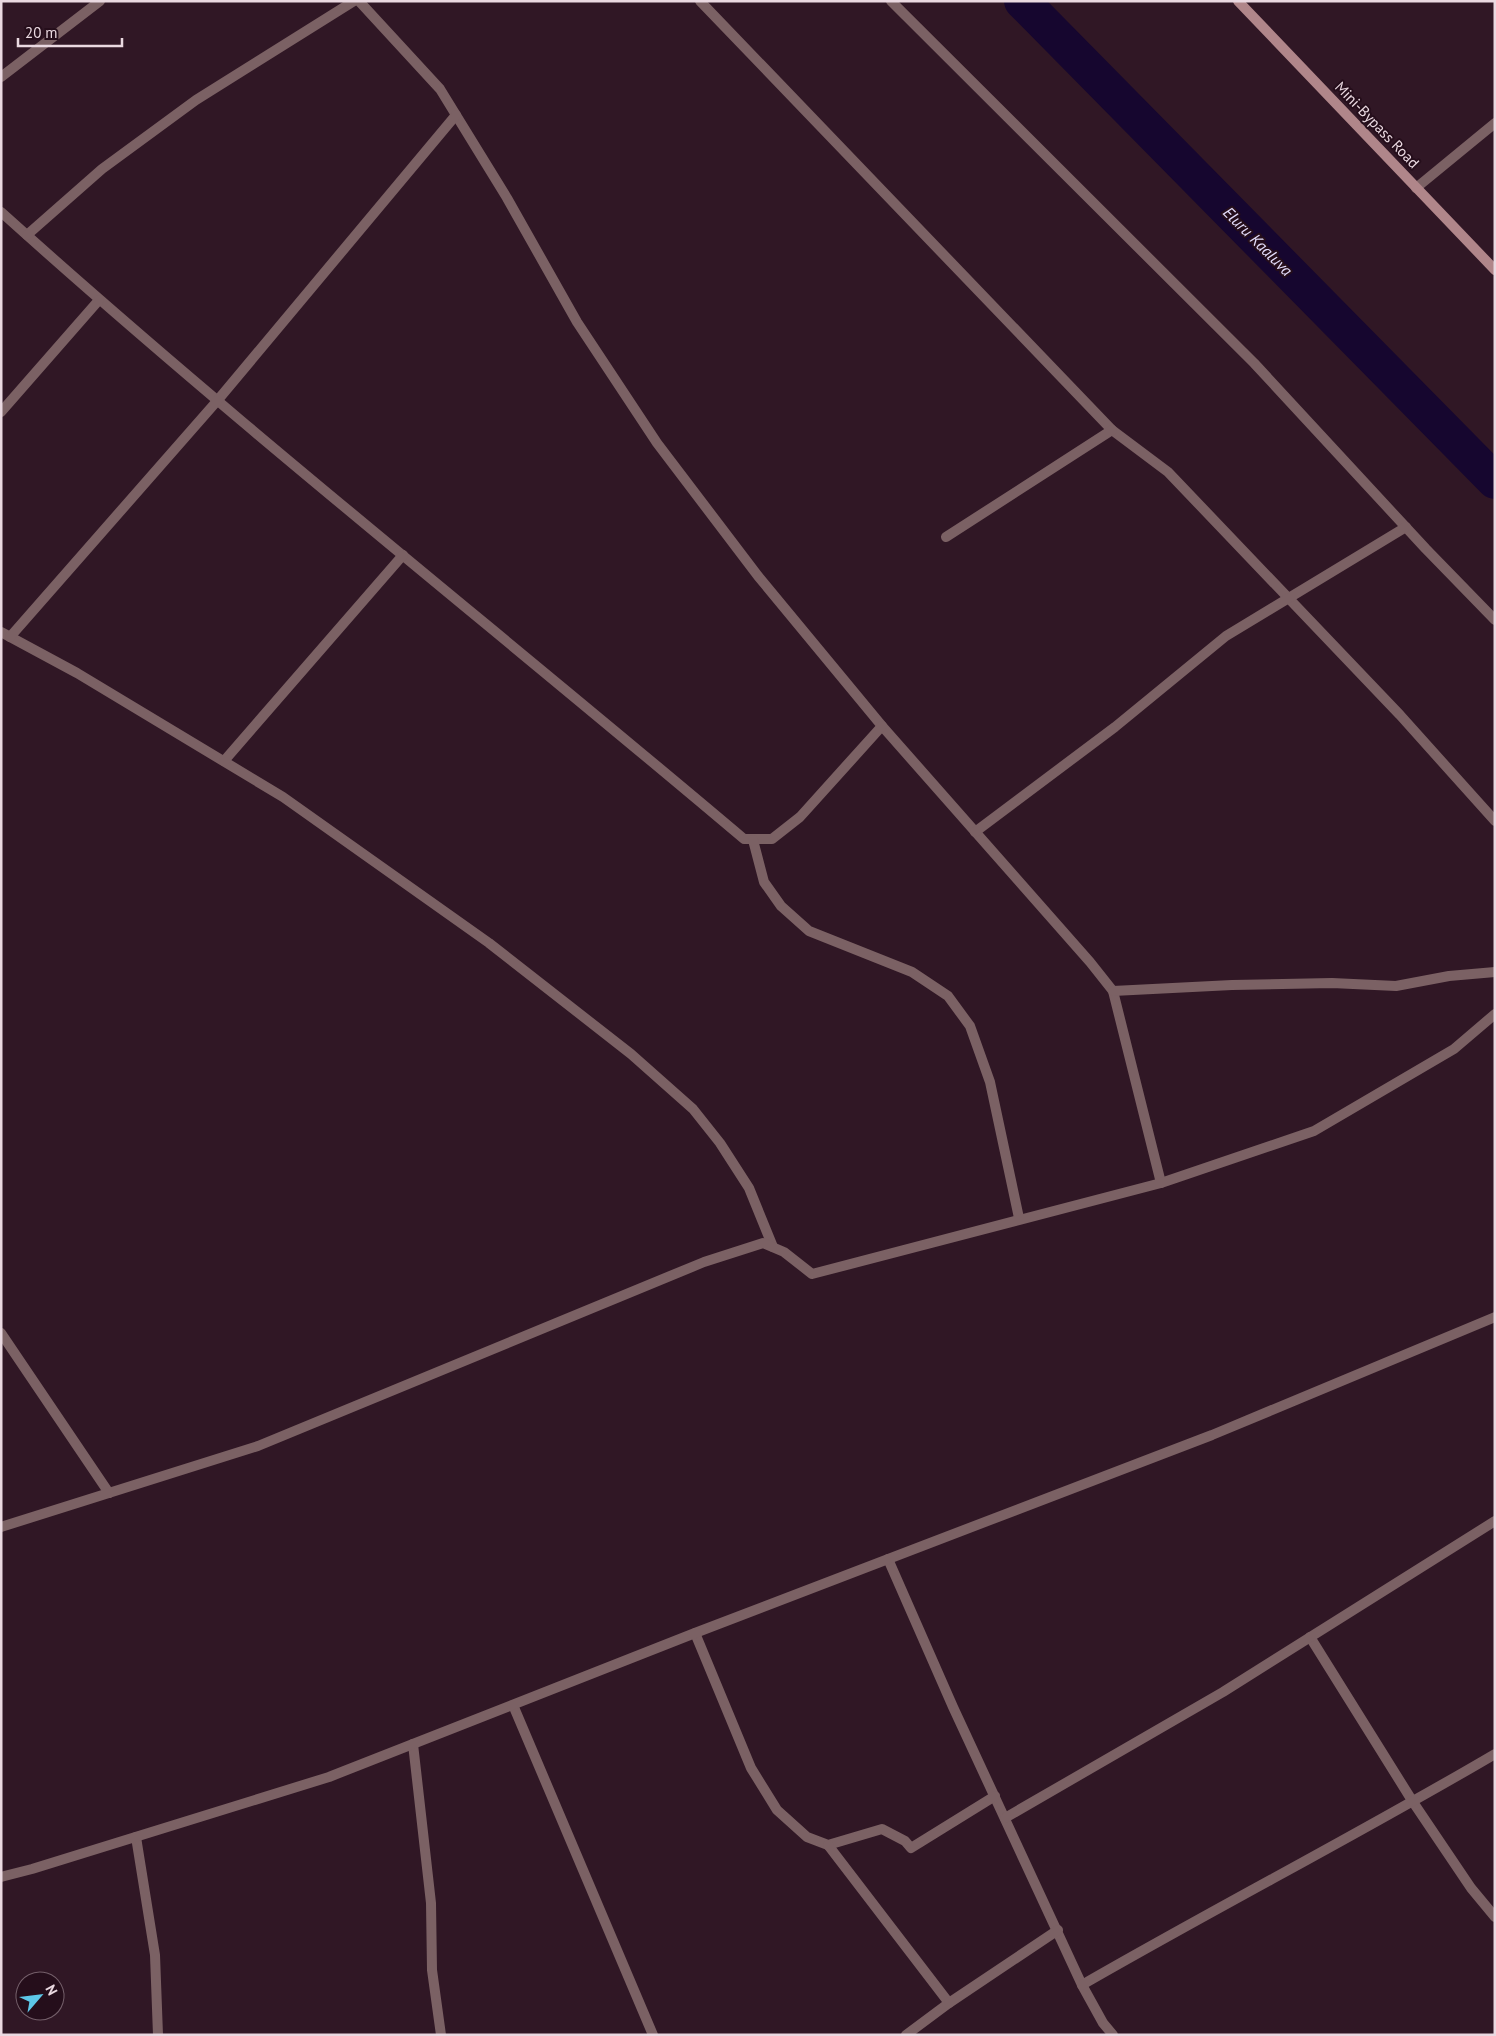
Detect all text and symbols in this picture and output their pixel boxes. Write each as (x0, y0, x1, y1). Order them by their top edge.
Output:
scale bar (18, 15, 121, 47)
text: 20 m (25, 23, 58, 42)
street label: Mini-Bypass Road (1331, 77, 1424, 172)
water label: Eluru Kaaluva (1219, 202, 1297, 280)
north arrow (15, 1971, 65, 2021)
text: N (41, 1982, 62, 1998)

